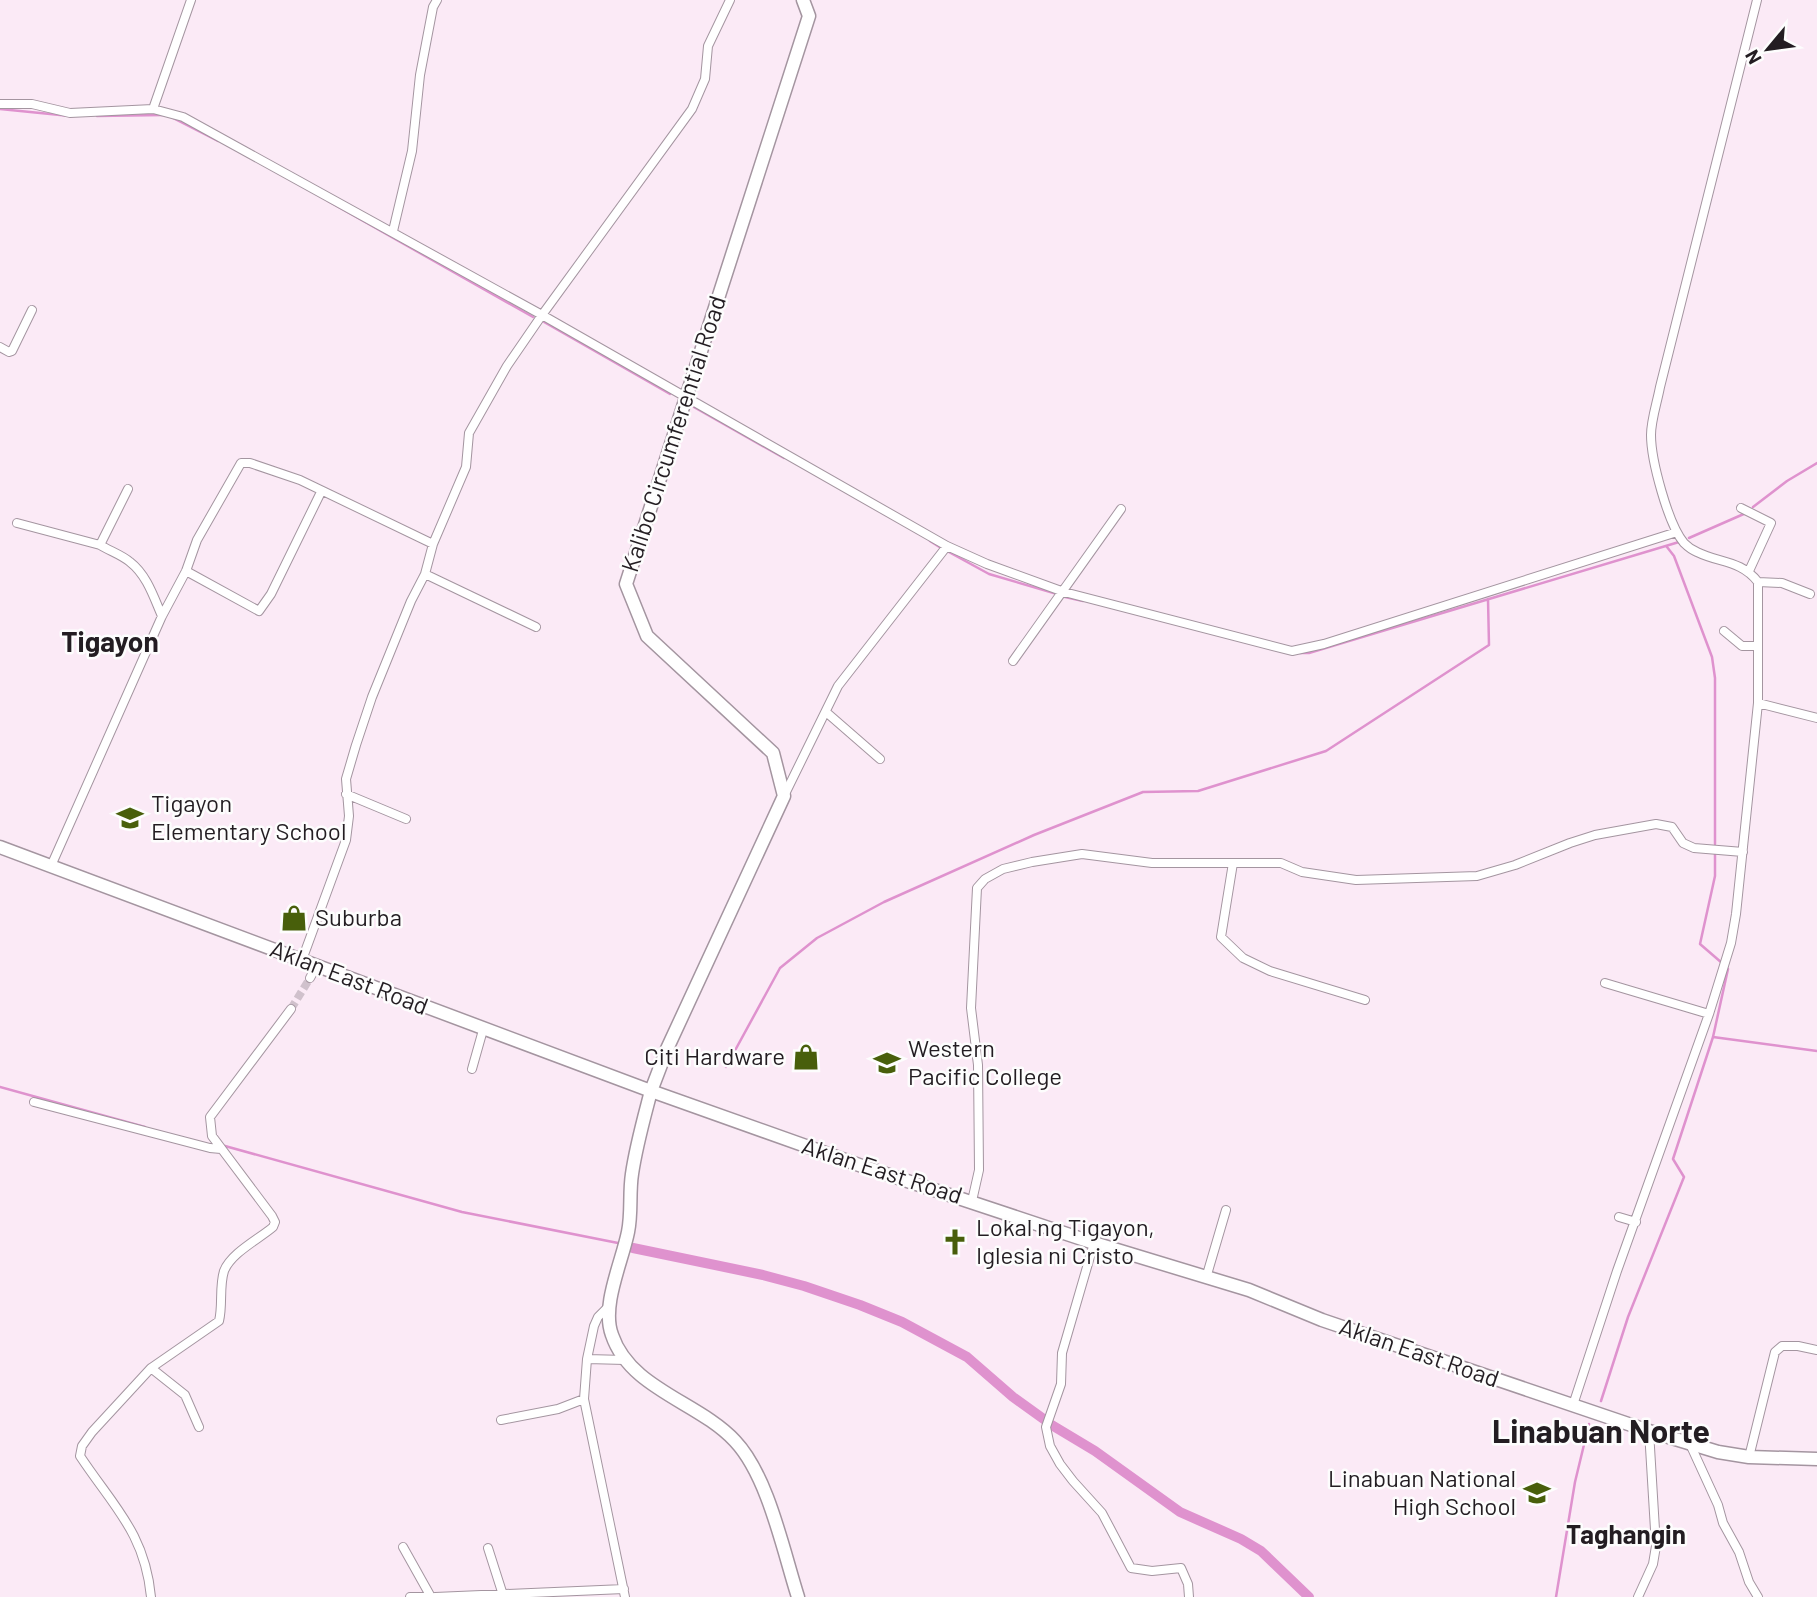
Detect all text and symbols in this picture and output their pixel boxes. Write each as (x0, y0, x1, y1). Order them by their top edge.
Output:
north arrow (1733, 14, 1803, 84)
text: N (1740, 46, 1766, 69)
street label: Kalibo Circumferential Road (614, 292, 731, 575)
district label: Tigayon (61, 624, 159, 658)
place label: Tigayon Elementary School (151, 788, 346, 845)
school or university icon: Tigayon Elementary School (115, 803, 145, 833)
place label: Suburba (315, 902, 402, 931)
shop icon: Suburba (279, 903, 309, 933)
street label: Aklan East Road (266, 933, 433, 1020)
place label: Western Pacific College (908, 1033, 1062, 1090)
place label: Citi Hardware (644, 1041, 785, 1070)
shop icon: Citi Hardware (791, 1042, 821, 1072)
school or university icon: Western Pacific College (872, 1048, 902, 1078)
street label: Aklan East Road (799, 1130, 966, 1209)
place label: Lokal ng Tigayon, Iglesia ni Cristo (976, 1212, 1155, 1269)
church icon: Lokal ng Tigayon, Iglesia ni Cristo (940, 1227, 970, 1257)
street label: Aklan East Road (1336, 1311, 1503, 1392)
district label: Linabuan Norte (1492, 1411, 1710, 1449)
place label: Linabuan National High School (1328, 1463, 1516, 1520)
school or university icon: Linabuan National High School (1522, 1478, 1552, 1508)
district label: Taghangin (1566, 1518, 1686, 1549)

